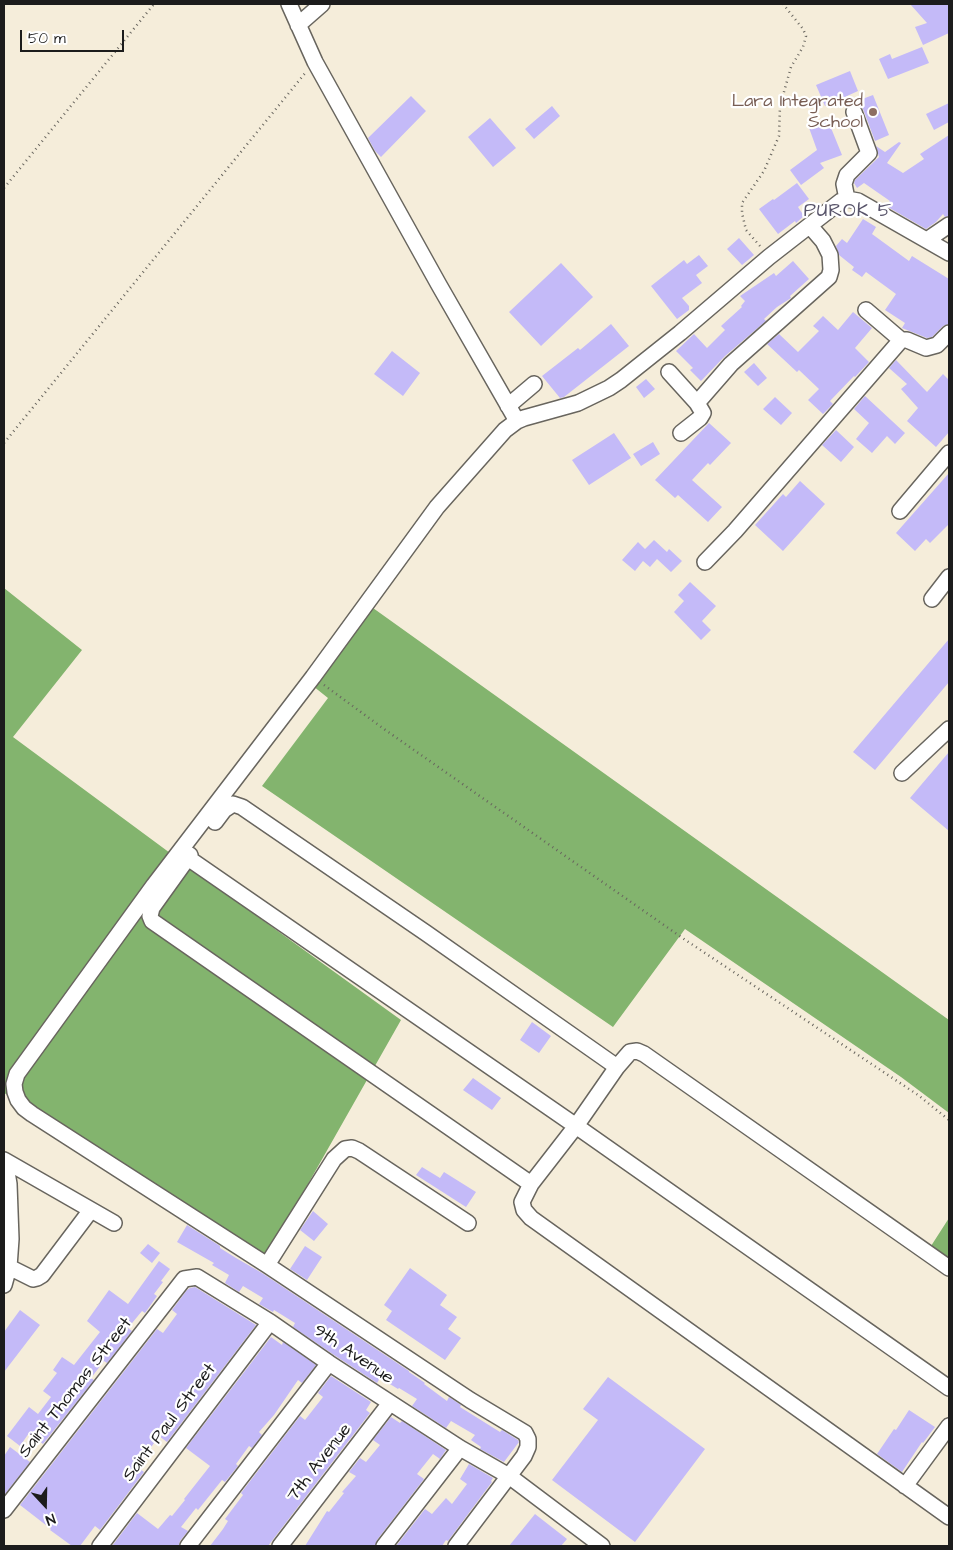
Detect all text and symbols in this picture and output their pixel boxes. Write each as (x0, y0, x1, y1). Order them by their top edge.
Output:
scale bar (22, 20, 126, 52)
text: 50 m (28, 28, 66, 49)
place label: Lara Integrated School (732, 91, 863, 134)
marker: Lara Integrated School (867, 106, 879, 118)
district label: PUROK 5 (803, 201, 893, 223)
street label: Saint Thomas Street (15, 1314, 137, 1462)
street label: 9th Avenue (309, 1320, 397, 1390)
street label: Saint Paul Street (119, 1360, 221, 1486)
street label: 7th Avenue (283, 1420, 357, 1506)
north arrow (20, 1480, 70, 1530)
text: N (43, 1508, 58, 1530)

